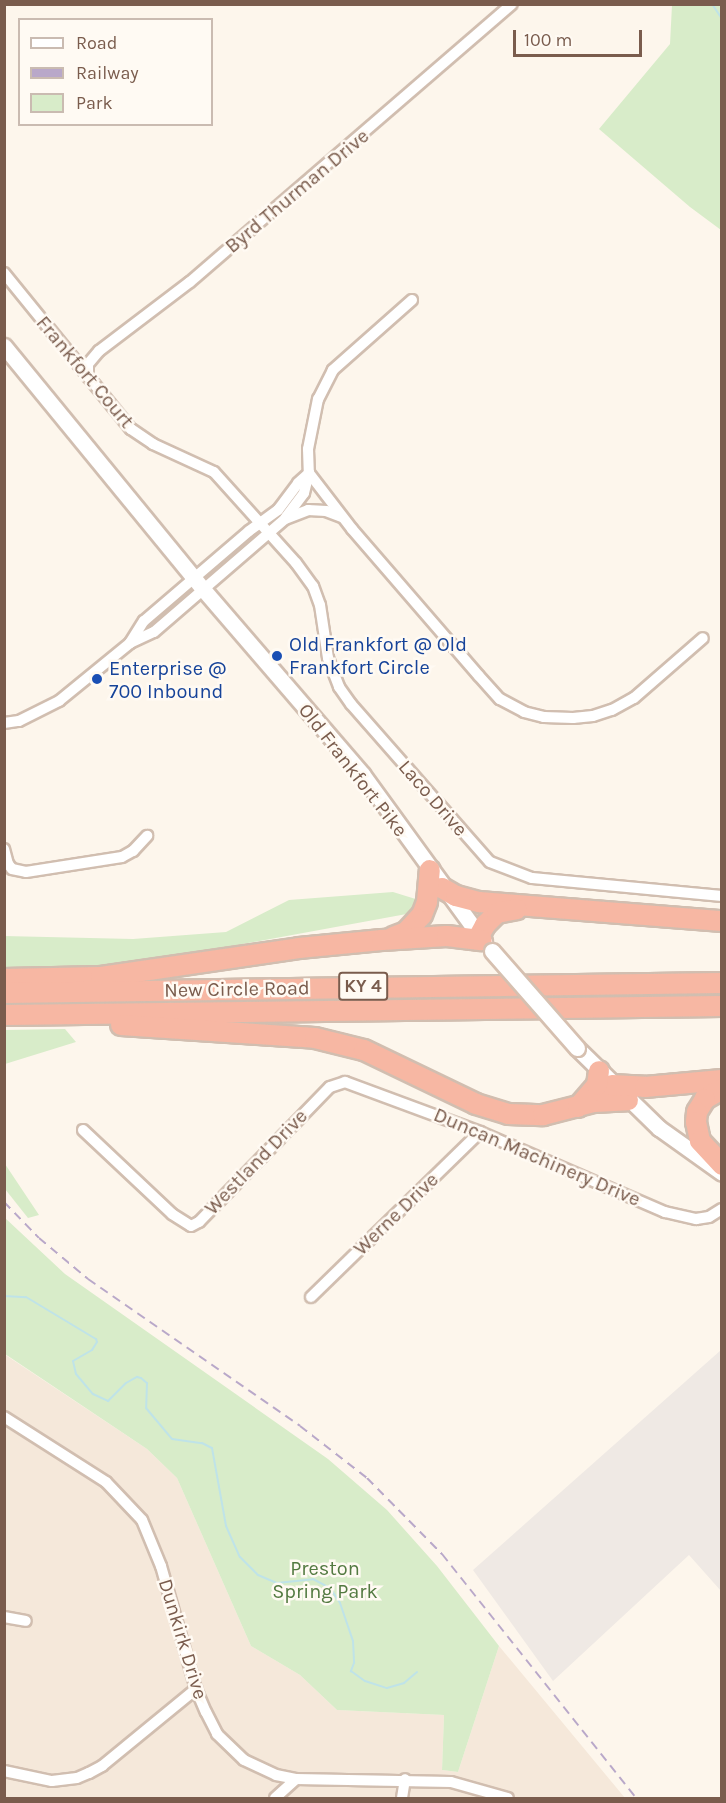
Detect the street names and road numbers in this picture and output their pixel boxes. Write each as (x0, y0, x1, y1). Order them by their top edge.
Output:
street label: Byrd Thurman Drive (220, 124, 374, 258)
street label: Frankfort Court (31, 311, 139, 433)
street label: Old Frankfort Pike (293, 699, 413, 841)
street label: Laco Drive (393, 755, 473, 841)
road number: KY 4 (338, 971, 388, 1001)
street label: New Circle Road (164, 976, 310, 1002)
street label: Duncan Machinery Drive (430, 1103, 644, 1211)
street label: Westland Drive (200, 1104, 312, 1220)
street label: Werne Drive (349, 1168, 443, 1260)
street label: Dunkirk Drive (153, 1576, 213, 1702)

